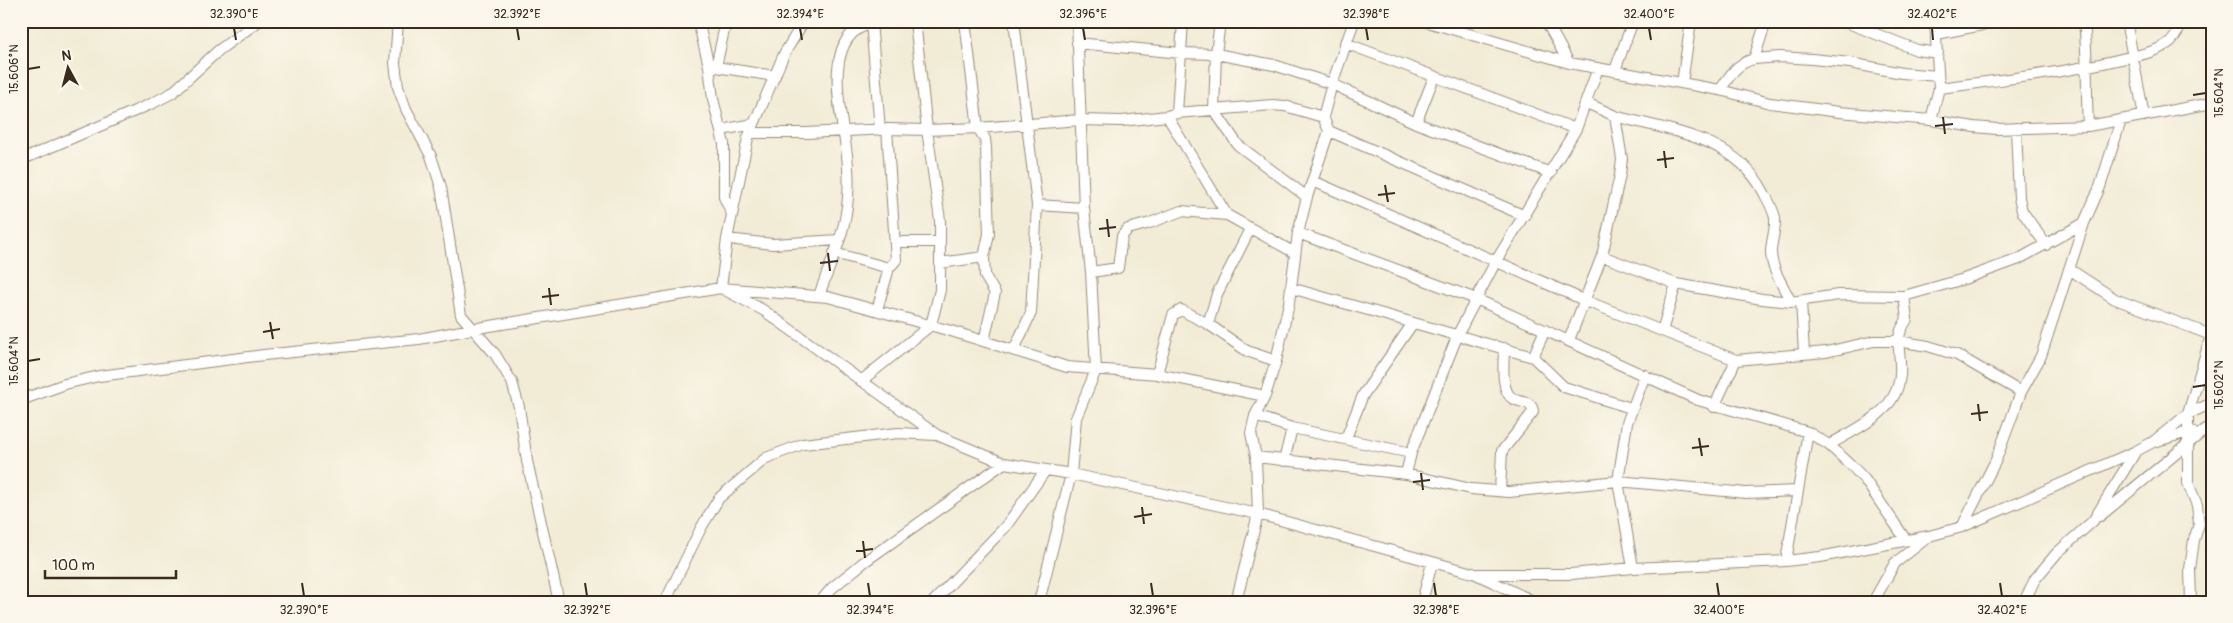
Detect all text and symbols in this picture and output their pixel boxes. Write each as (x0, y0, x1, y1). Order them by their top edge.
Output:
text: 32.390°E (210, 7, 258, 22)
text: 32.392°E (493, 7, 541, 22)
text: 32.394°E (776, 7, 824, 22)
text: 32.396°E (1059, 7, 1107, 22)
text: 32.398°E (1343, 7, 1389, 22)
text: 32.400°E (1624, 7, 1674, 22)
text: 32.402°E (1907, 7, 1957, 22)
north arrow (42, 42, 92, 92)
text: 15.606°N (7, 44, 22, 94)
text: N (61, 47, 72, 65)
text: 15.604°N (2212, 68, 2227, 118)
text: 15.604°N (7, 336, 22, 386)
text: 15.602°N (2212, 360, 2227, 410)
scale bar (45, 548, 176, 580)
text: 100 m (52, 556, 95, 575)
text: 32.390°E (280, 603, 328, 618)
text: 32.392°E (563, 603, 611, 618)
text: 32.394°E (846, 603, 894, 618)
text: 32.396°E (1129, 603, 1177, 618)
text: 32.398°E (1413, 603, 1459, 618)
text: 32.400°E (1694, 603, 1744, 618)
text: 32.402°E (1977, 603, 2027, 618)

